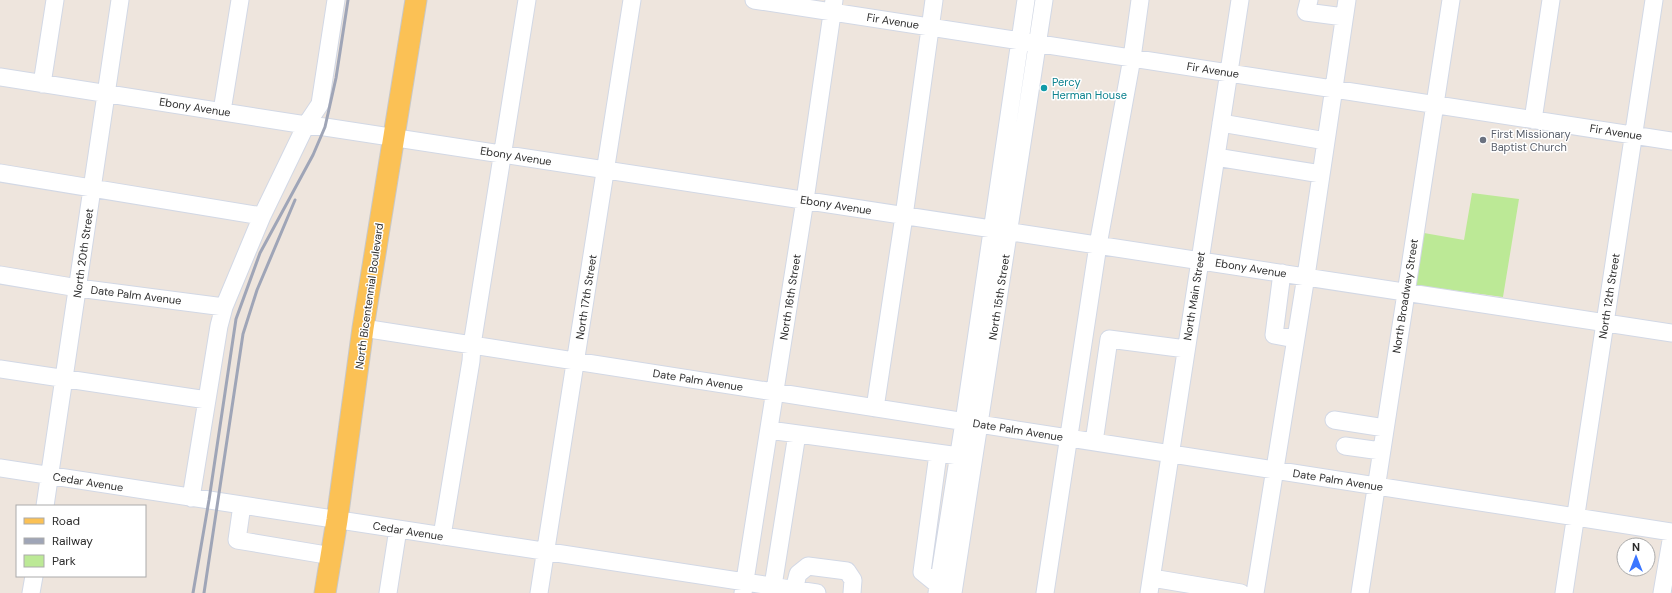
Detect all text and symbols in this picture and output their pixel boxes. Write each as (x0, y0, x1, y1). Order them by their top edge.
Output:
street label: Fir Avenue (866, 10, 920, 32)
street label: Fir Avenue (1186, 59, 1240, 81)
place label: Percy Herman House (1052, 75, 1127, 102)
marker: Percy Herman House (1039, 83, 1049, 93)
street label: Ebony Avenue (158, 94, 232, 120)
street label: Fir Avenue (1589, 121, 1643, 143)
place label: First Missionary Baptist Church (1491, 127, 1571, 154)
marker: First Missionary Baptist Church (1478, 135, 1488, 145)
street label: Ebony Avenue (479, 143, 553, 169)
street label: Ebony Avenue (799, 192, 873, 218)
street label: North 20th Street (70, 207, 96, 299)
street label: North Bicentennial Boulevard (352, 222, 386, 370)
street label: North Broadway Street (1389, 238, 1421, 354)
street label: North Main Street (1180, 250, 1208, 342)
street label: North 12th Street (1595, 252, 1623, 340)
street label: North 16th Street (776, 253, 804, 341)
street label: North 15th Street (985, 253, 1013, 341)
street label: North 17th Street (572, 254, 600, 340)
street label: Ebony Avenue (1214, 255, 1288, 281)
street label: Date Palm Avenue (90, 282, 182, 308)
street label: Date Palm Avenue (652, 366, 744, 394)
street label: Date Palm Avenue (972, 416, 1064, 444)
street label: Date Palm Avenue (1292, 466, 1384, 494)
street label: Cedar Avenue (52, 470, 124, 494)
legend (16, 505, 146, 577)
text: Road (52, 513, 80, 529)
street label: Cedar Avenue (372, 519, 444, 543)
text: Railway (52, 533, 93, 549)
north arrow (1616, 537, 1656, 577)
text: N (1632, 540, 1640, 554)
text: Park (52, 553, 76, 569)

